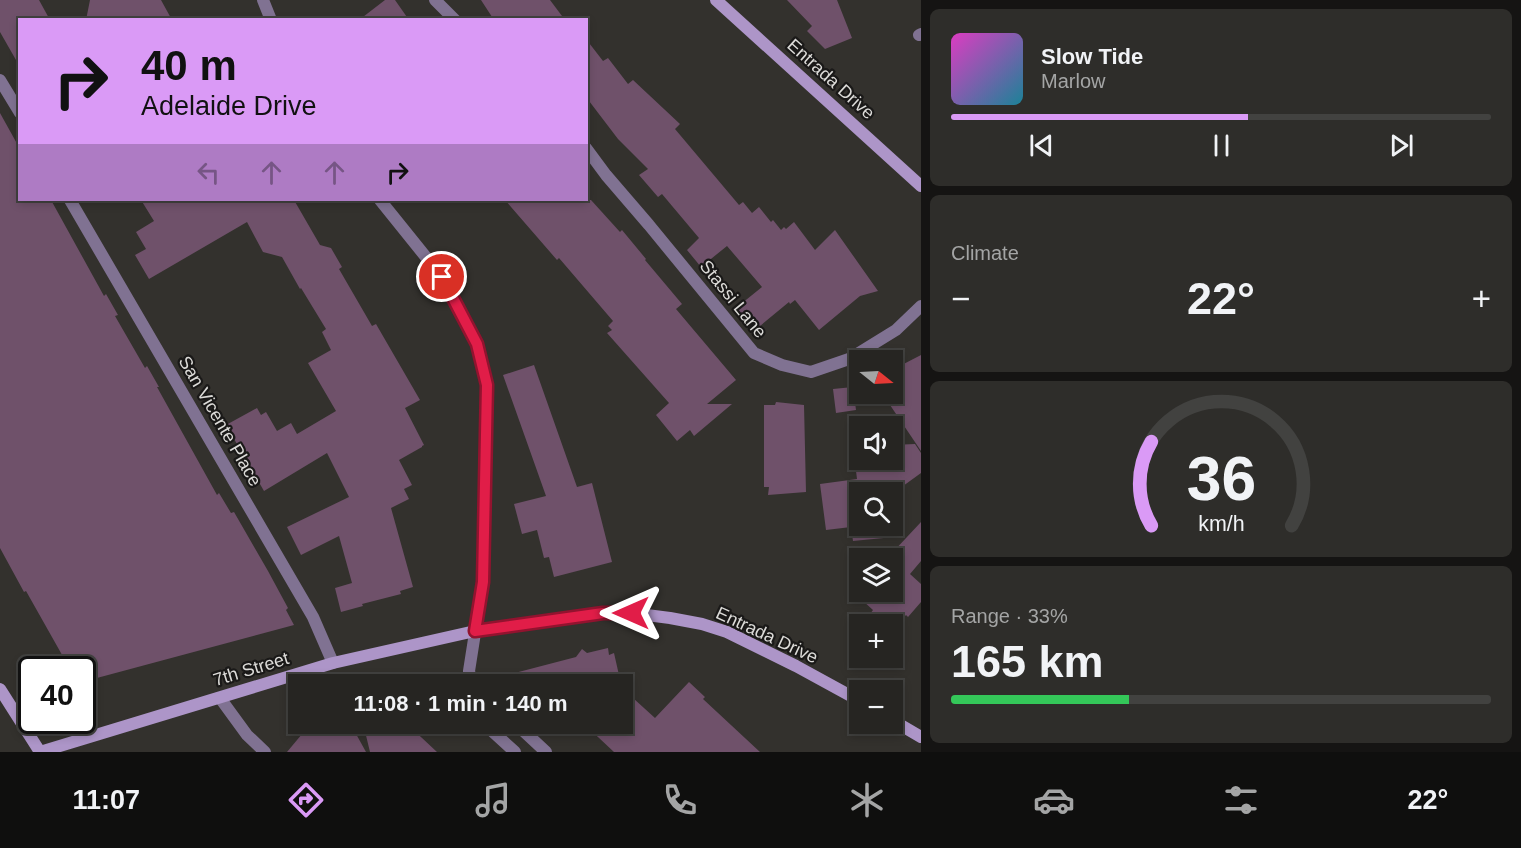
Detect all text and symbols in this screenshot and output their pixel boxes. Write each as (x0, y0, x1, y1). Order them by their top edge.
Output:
street label: Entrada Drive (783, 35, 879, 123)
icon: right (42, 42, 120, 120)
text: 40 m (141, 42, 237, 89)
text: Slow Tide (1041, 44, 1143, 69)
text: Marlow (1041, 70, 1105, 92)
text: Adelaide Drive (141, 91, 317, 121)
icon: previous (1025, 129, 1058, 162)
icon: pause (1205, 129, 1238, 162)
icon: next (1385, 129, 1418, 162)
icon: left (192, 156, 225, 189)
icon: ahead (255, 156, 288, 189)
icon: ahead (318, 156, 351, 189)
icon: right (381, 156, 414, 189)
text: Climate (951, 242, 1019, 264)
pin (416, 251, 467, 302)
street label: Stassi Lane (696, 256, 770, 342)
icon: arrive (425, 260, 458, 293)
text: 22° (1187, 273, 1255, 324)
text: − (951, 280, 970, 317)
text: + (1472, 280, 1491, 317)
north arrow (849, 350, 903, 404)
map controls (849, 350, 903, 734)
street label: San Vicente Place (175, 352, 265, 490)
button: sound (849, 416, 903, 470)
text: 36 (1186, 444, 1256, 513)
button: search (849, 482, 903, 536)
text: km/h (1198, 512, 1244, 536)
button: layers (849, 548, 903, 602)
position arrow (599, 581, 663, 645)
street label: Entrada Drive (713, 603, 821, 667)
text: Range · 33% (951, 605, 1068, 627)
button: + (849, 614, 903, 668)
text: 165 km (951, 636, 1104, 687)
street label: 7th Street (211, 648, 291, 690)
speed limit sign: 40 (18, 656, 96, 734)
button: − (849, 680, 903, 734)
text: 11:08 · 1 min · 140 m (354, 691, 568, 716)
icon: directions (285, 779, 327, 821)
icon: music (472, 779, 514, 821)
icon: phone (659, 779, 701, 821)
icon: climate (846, 779, 888, 821)
icon: car (1033, 779, 1075, 821)
icon: filters (1220, 779, 1262, 821)
text: 11:07 (73, 785, 140, 815)
text: 22° (1408, 785, 1448, 815)

